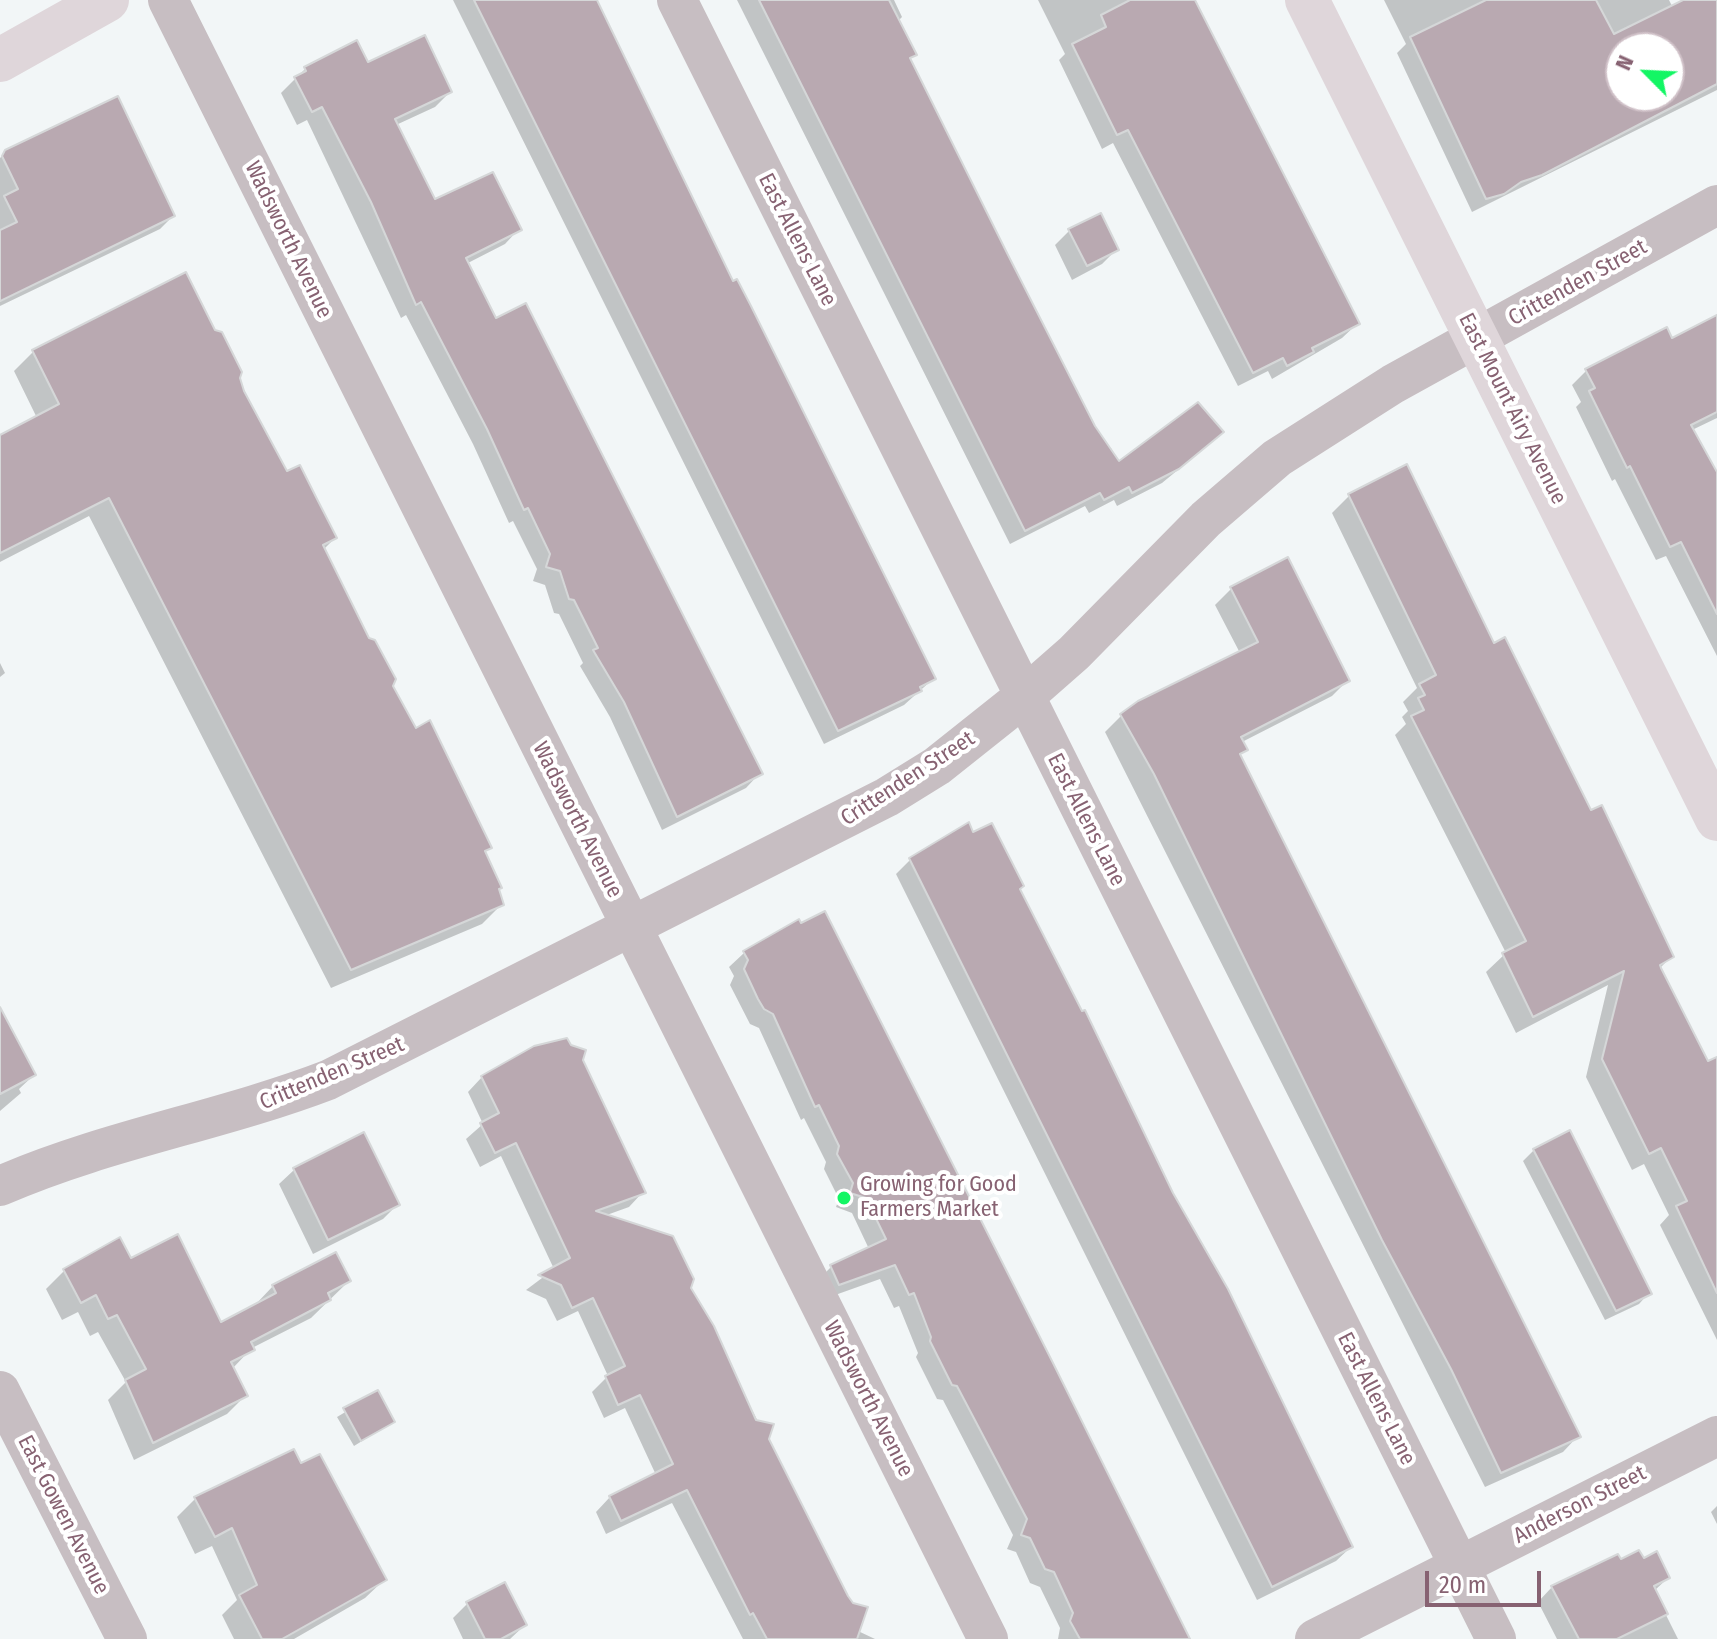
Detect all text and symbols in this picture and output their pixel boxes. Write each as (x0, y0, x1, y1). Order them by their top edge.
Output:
north arrow (1605, 32, 1685, 112)
text: N (1609, 51, 1639, 74)
street label: Wadsworth Avenue (239, 157, 337, 323)
street label: East Allens Lane (752, 169, 842, 311)
street label: Crittenden Street (1504, 234, 1652, 332)
street label: East Mount Airy Avenue (1452, 309, 1572, 509)
street label: Crittenden Street (836, 726, 980, 832)
street label: Wadsworth Avenue (526, 738, 628, 902)
street label: East Allens Lane (1041, 749, 1131, 891)
street label: Crittenden Street (256, 1032, 408, 1116)
place label: Growing for Good Farmers Market (860, 1172, 1017, 1224)
marker: Growing for Good Farmers Market (835, 1189, 853, 1207)
street label: Wadsworth Avenue (817, 1317, 919, 1481)
street label: East Allens Lane (1331, 1328, 1421, 1470)
street label: East Gowen Avenue (12, 1431, 114, 1599)
street label: Anderson Street (1509, 1460, 1651, 1550)
scale bar (1429, 1555, 1545, 1605)
text: 20 m (1439, 1571, 1486, 1599)

